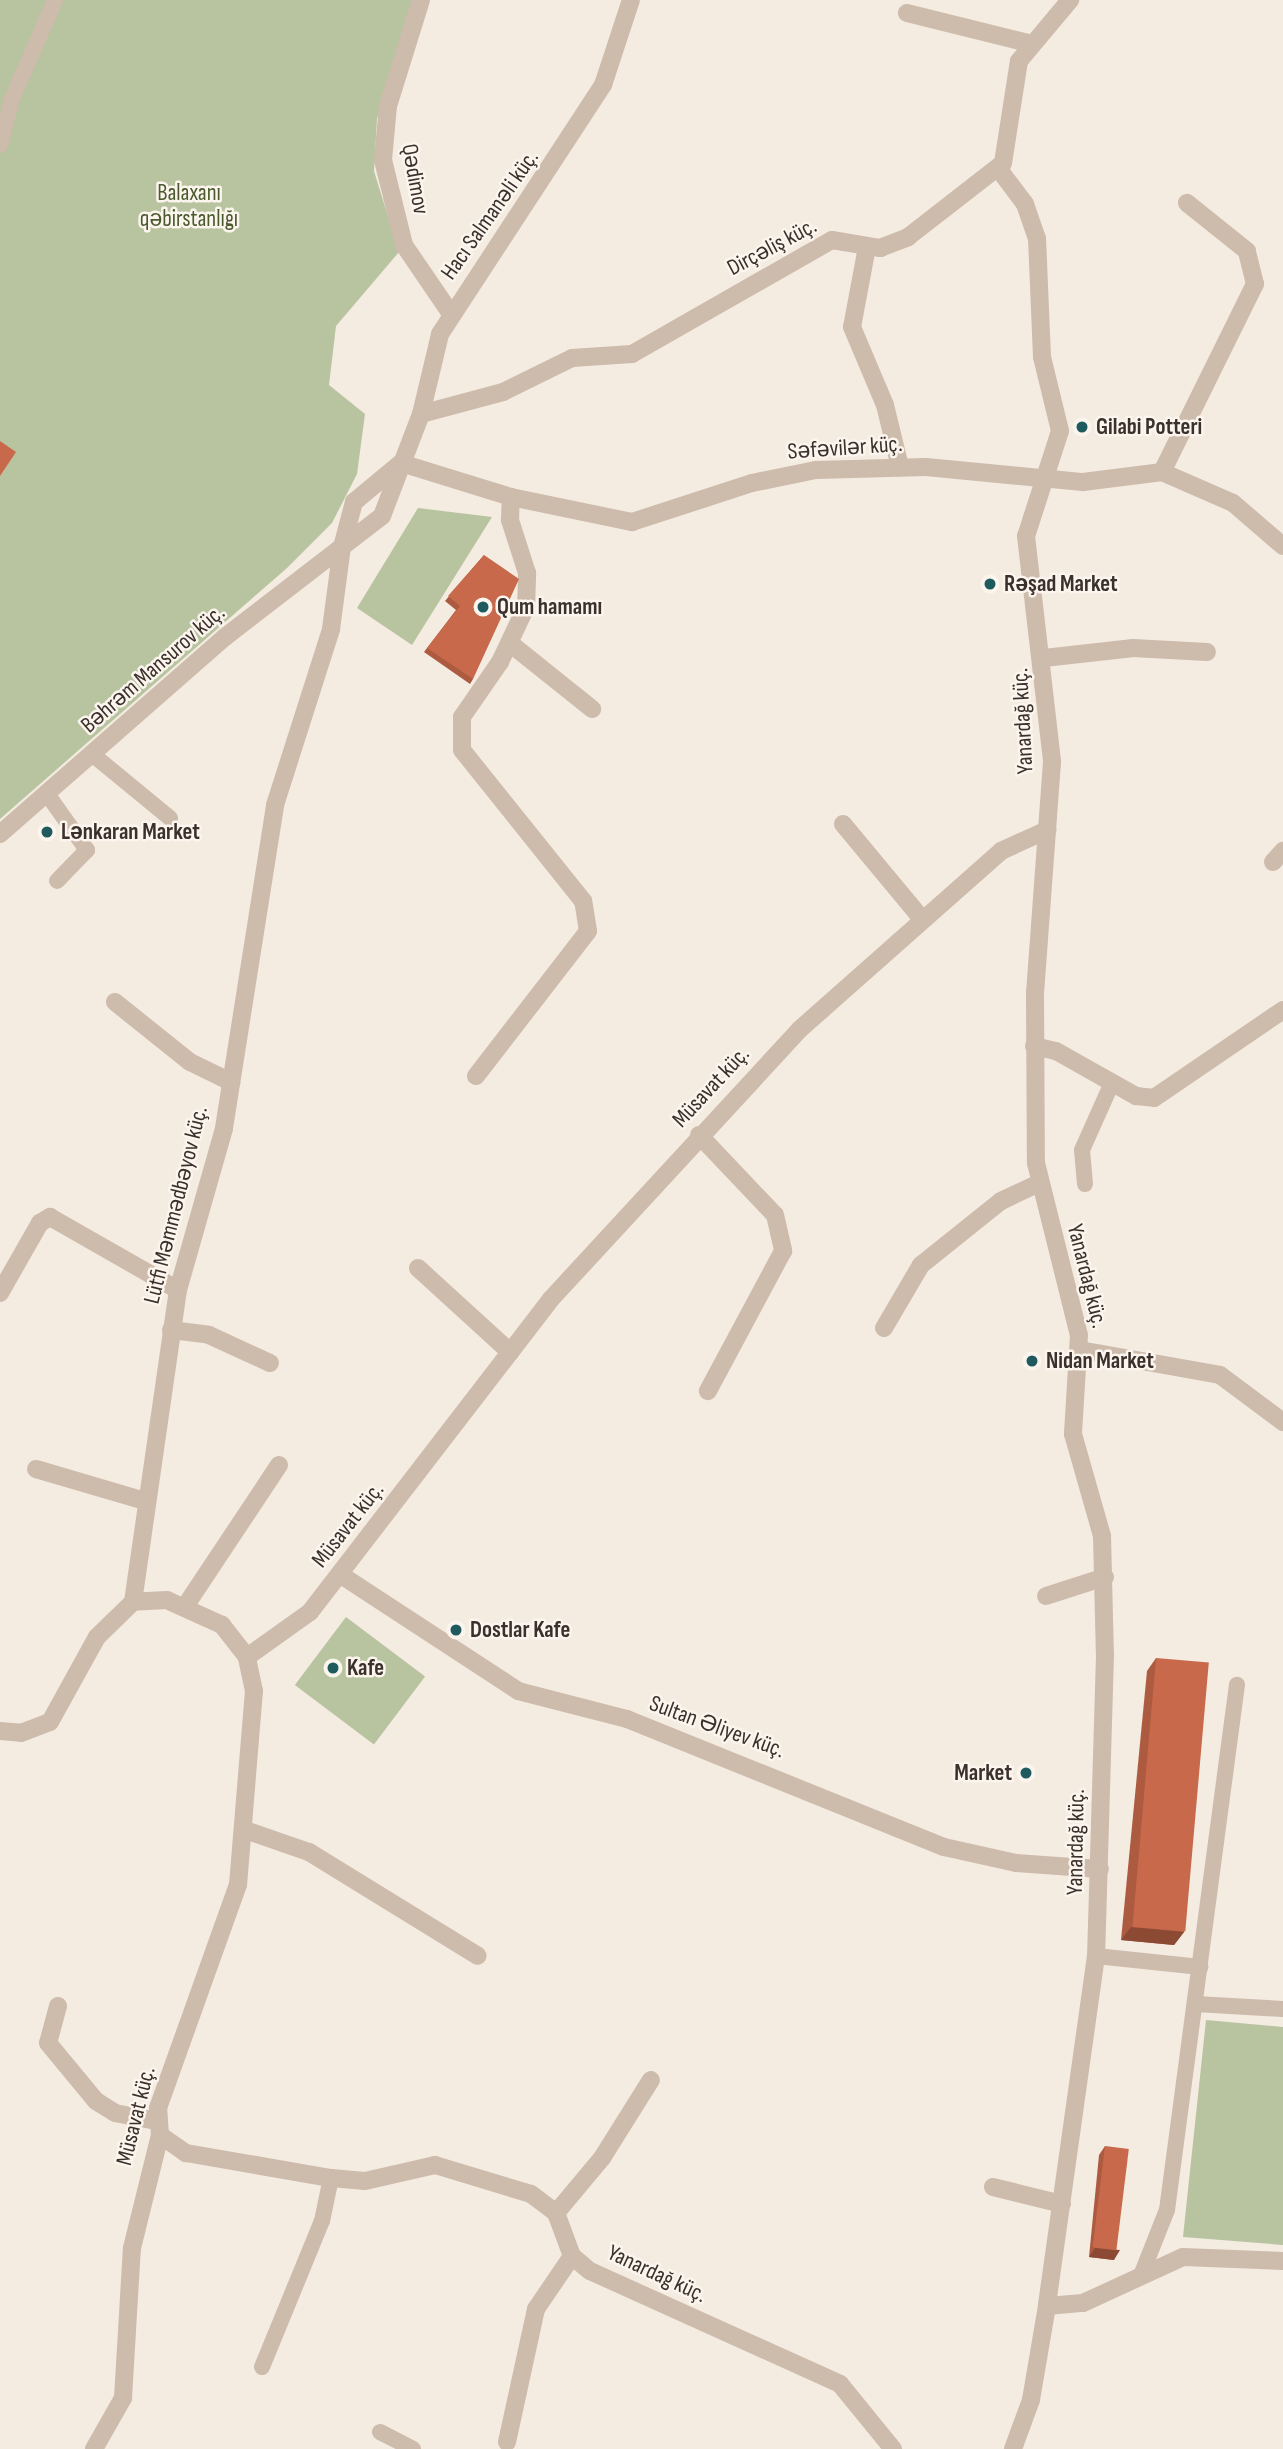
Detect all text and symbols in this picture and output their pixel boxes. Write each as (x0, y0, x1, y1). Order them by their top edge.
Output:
street label: Qədimov (395, 142, 435, 216)
street label: Hacı Salmanəli küç. (435, 145, 545, 285)
park label: Balaxanı qəbirstanlığı (140, 179, 238, 233)
street label: Dirçəliş küç. (723, 212, 821, 282)
place label: Gilabi Potteri (1096, 413, 1202, 441)
marker: Gilabi Potteri (1074, 419, 1090, 435)
street label: Səfəvilər küç. (787, 430, 903, 466)
place label: Rəşad Market (1004, 570, 1118, 598)
marker: Rəşad Market (982, 576, 998, 592)
place label: Qum hamamı (497, 593, 602, 621)
street label: Bəhrəm Mansurov küç. (75, 599, 231, 739)
marker: Qum hamamı (475, 599, 491, 615)
street label: Yanardağ küç. (1006, 667, 1040, 775)
place label: Lənkaran Market (61, 818, 200, 846)
marker: Lənkaran Market (39, 824, 55, 840)
street label: Müsavat küç. (667, 1041, 755, 1133)
street label: Lütfi Məmmədbəyov küç. (138, 1103, 214, 1307)
street label: Yanardağ küç. (1061, 1221, 1113, 1331)
place label: Nidan Market (1046, 1347, 1154, 1375)
marker: Nidan Market (1024, 1353, 1040, 1369)
street label: Müsavat küç. (306, 1477, 390, 1573)
place label: Dostlar Kafe (470, 1616, 570, 1644)
marker: Dostlar Kafe (448, 1622, 464, 1638)
place label: Kafe (347, 1654, 384, 1682)
marker: Kafe (325, 1660, 341, 1676)
street label: Sultan Əliyev küç. (646, 1690, 788, 1764)
place label: Market (954, 1759, 1012, 1787)
marker: Market (1018, 1765, 1034, 1781)
street label: Yanardağ küç. (1061, 1789, 1091, 1895)
street label: Müsavat küç. (110, 2064, 162, 2168)
street label: Yanardağ küç. (603, 2239, 711, 2309)

